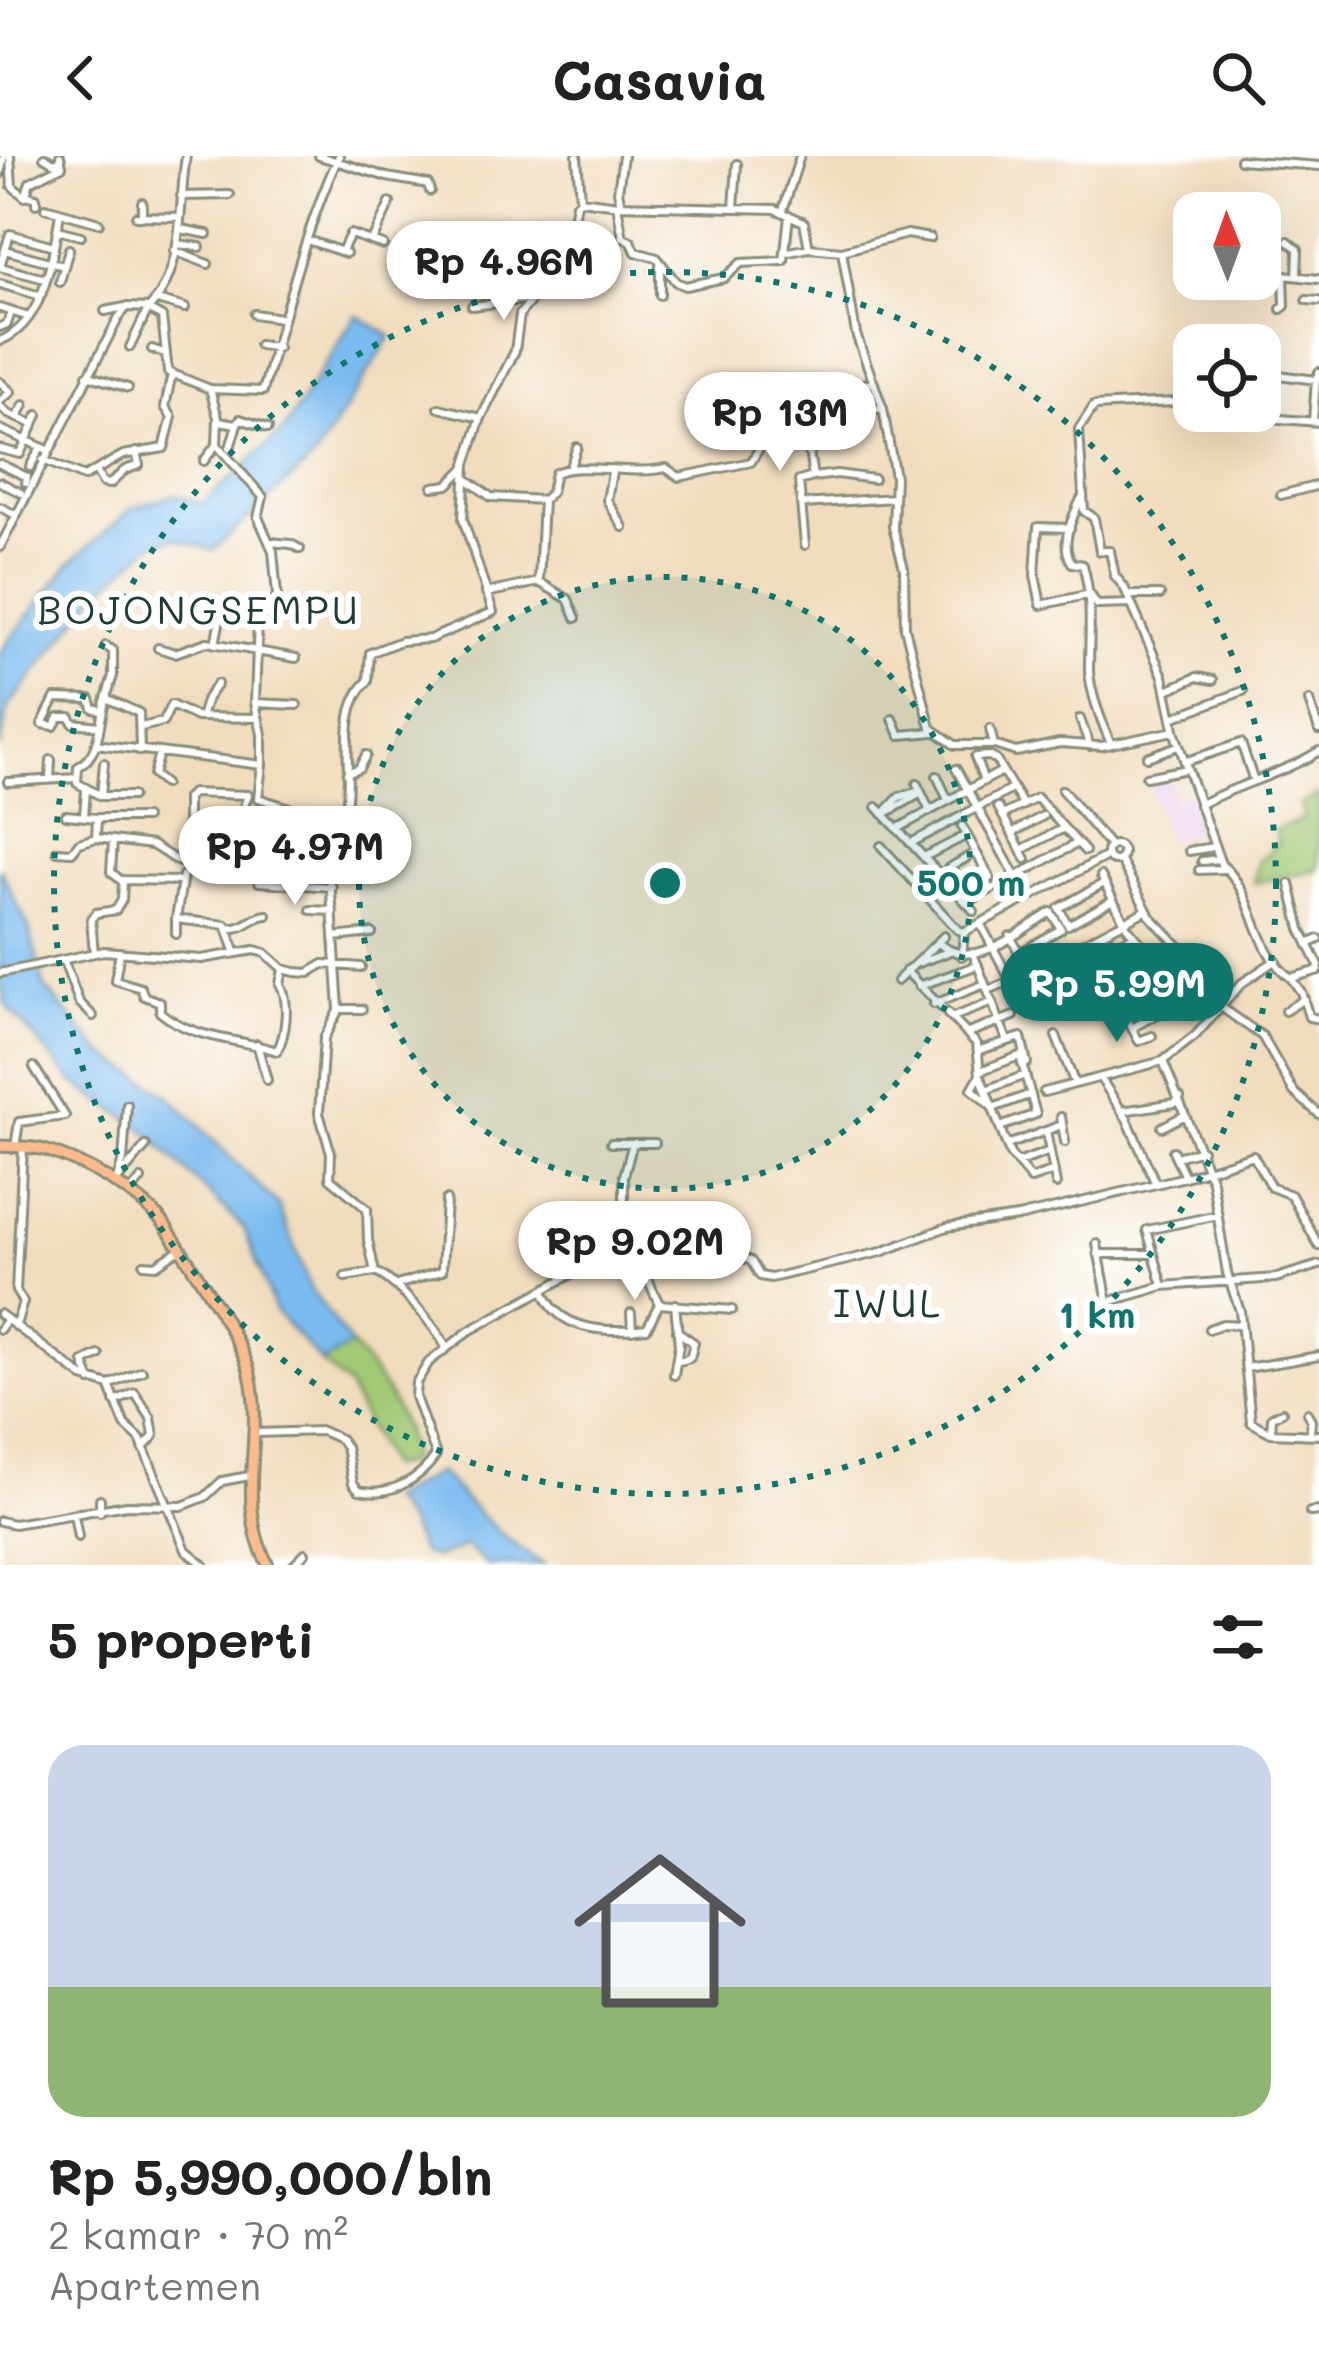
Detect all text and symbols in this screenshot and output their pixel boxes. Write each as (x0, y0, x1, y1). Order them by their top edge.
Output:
text: Casavia (552, 43, 767, 114)
icon: back (48, 45, 114, 111)
icon: search (1205, 45, 1271, 111)
north arrow (1173, 192, 1281, 300)
map controls (1173, 192, 1281, 432)
pin: Rp 4.96M (380, 221, 628, 323)
text: Rp 4.96M (414, 234, 594, 285)
button: locate (1173, 324, 1281, 432)
pin: Rp 13M (682, 372, 878, 474)
text: Rp 13M (711, 385, 849, 436)
district label: BOJONGSEMPU (37, 583, 361, 634)
pin: Rp 4.97M (171, 806, 419, 908)
text: Rp 4.97M (205, 819, 385, 870)
text: 500 m (917, 858, 1025, 905)
centre of rings (644, 862, 686, 904)
pin: Rp 5.99M (993, 943, 1241, 1045)
text: Rp 5.99M (1028, 956, 1206, 1007)
pin: Rp 9.02M (511, 1201, 759, 1303)
text: Rp 9.02M (545, 1214, 725, 1265)
district label: IWUL (833, 1276, 943, 1327)
text: 1 km (1059, 1290, 1135, 1337)
text: 5 properti (48, 1604, 315, 1671)
icon: filters (1205, 1604, 1271, 1670)
icon: home (552, 1823, 768, 2039)
text: Rp 5,990,000/bln (48, 2141, 493, 2208)
text: 2 kamar · 70 m² (48, 2208, 348, 2259)
text: Apartemen (48, 2259, 261, 2310)

